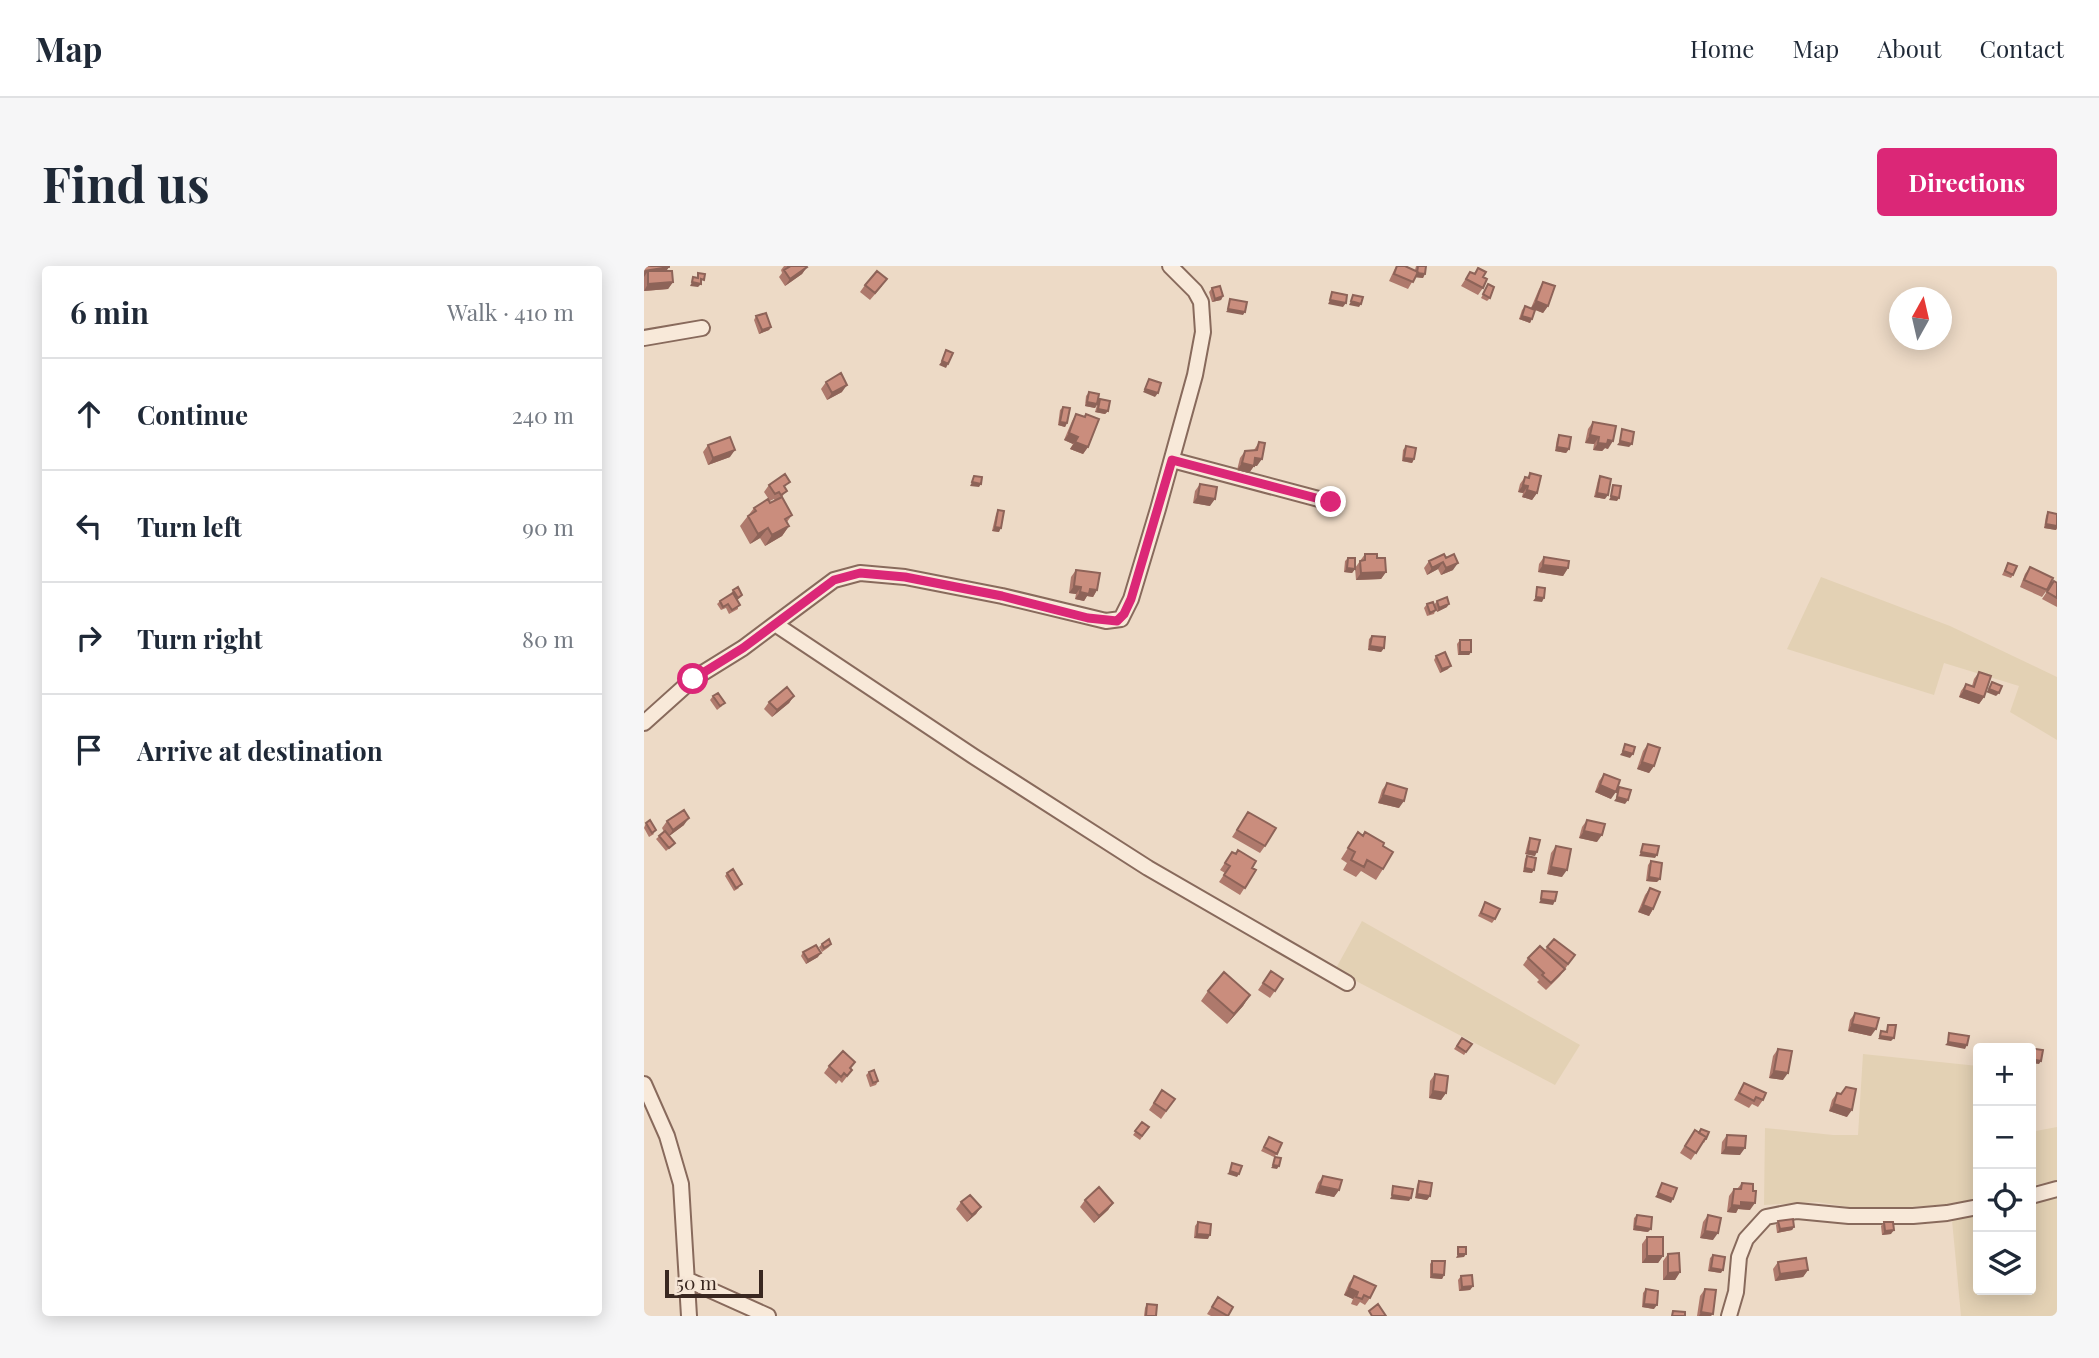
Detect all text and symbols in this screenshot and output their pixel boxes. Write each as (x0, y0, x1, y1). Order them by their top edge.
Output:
text: Map (35, 26, 102, 70)
text: Home (1690, 32, 1754, 64)
text: Map (1792, 32, 1839, 64)
text: About (1877, 32, 1941, 64)
text: Contact (1979, 32, 2064, 64)
button: Directions (1877, 148, 2057, 216)
text: Find us (42, 150, 210, 215)
north arrow (1889, 287, 1952, 350)
text: 6 min (70, 292, 149, 332)
text: Walk · 410 m (447, 296, 574, 327)
icon: ahead (70, 395, 108, 433)
text: Continue (137, 397, 248, 432)
text: 240 m (512, 399, 574, 430)
route end (1315, 486, 1346, 517)
icon: left (70, 507, 108, 545)
text: Turn left (137, 509, 242, 544)
text: 90 m (522, 511, 574, 542)
icon: right (70, 619, 108, 657)
text: Turn right (137, 621, 263, 656)
text: 80 m (522, 623, 574, 654)
route start (677, 663, 708, 694)
icon: arrive (70, 731, 108, 769)
text: Arrive at destination (137, 733, 383, 768)
map controls (1973, 1043, 2036, 1295)
button: + (1973, 1043, 2036, 1106)
button: − (1973, 1106, 2036, 1169)
button: locate (1973, 1169, 2036, 1232)
button: layers (1973, 1232, 2036, 1295)
scale bar (665, 1267, 763, 1299)
text: 50 m (676, 1269, 717, 1295)

